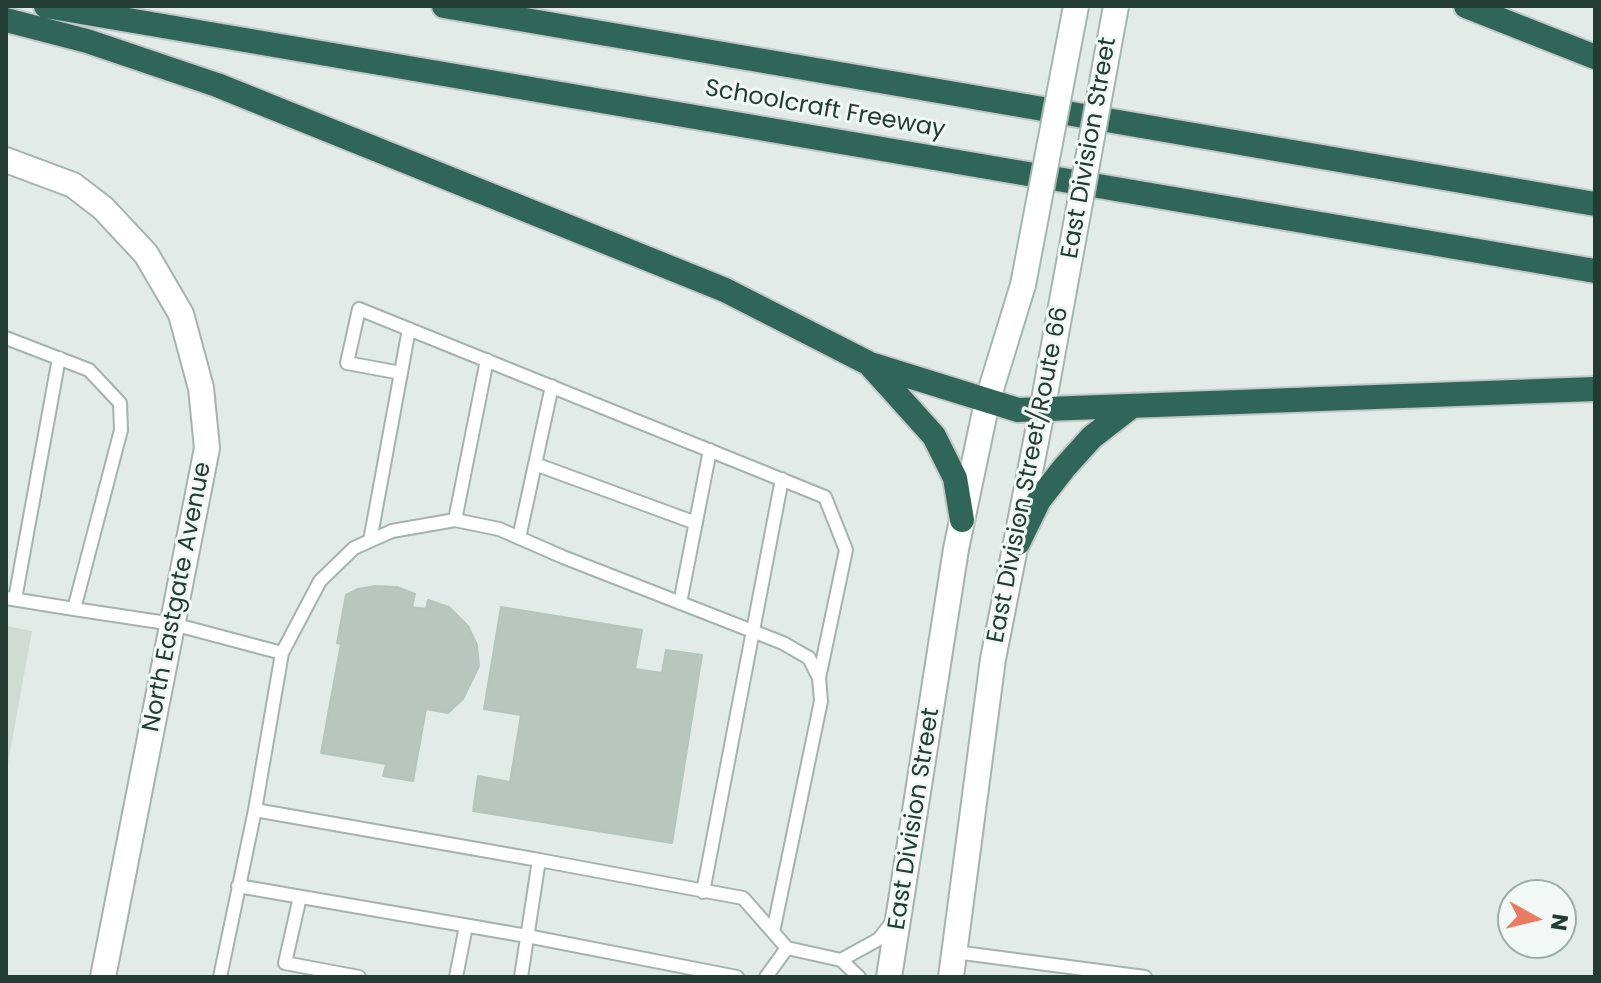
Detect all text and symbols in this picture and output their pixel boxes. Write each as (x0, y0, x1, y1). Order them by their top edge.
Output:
street label: East Division Street (1056, 35, 1124, 261)
street label: Schoolcraft Freeway (703, 75, 947, 145)
street label: East Division Street/Route 66 (982, 305, 1076, 645)
street label: North Eastgate Avenue (138, 460, 218, 734)
street label: East Division Street (883, 706, 947, 932)
north arrow (1497, 879, 1577, 959)
text: N (1543, 912, 1576, 932)

